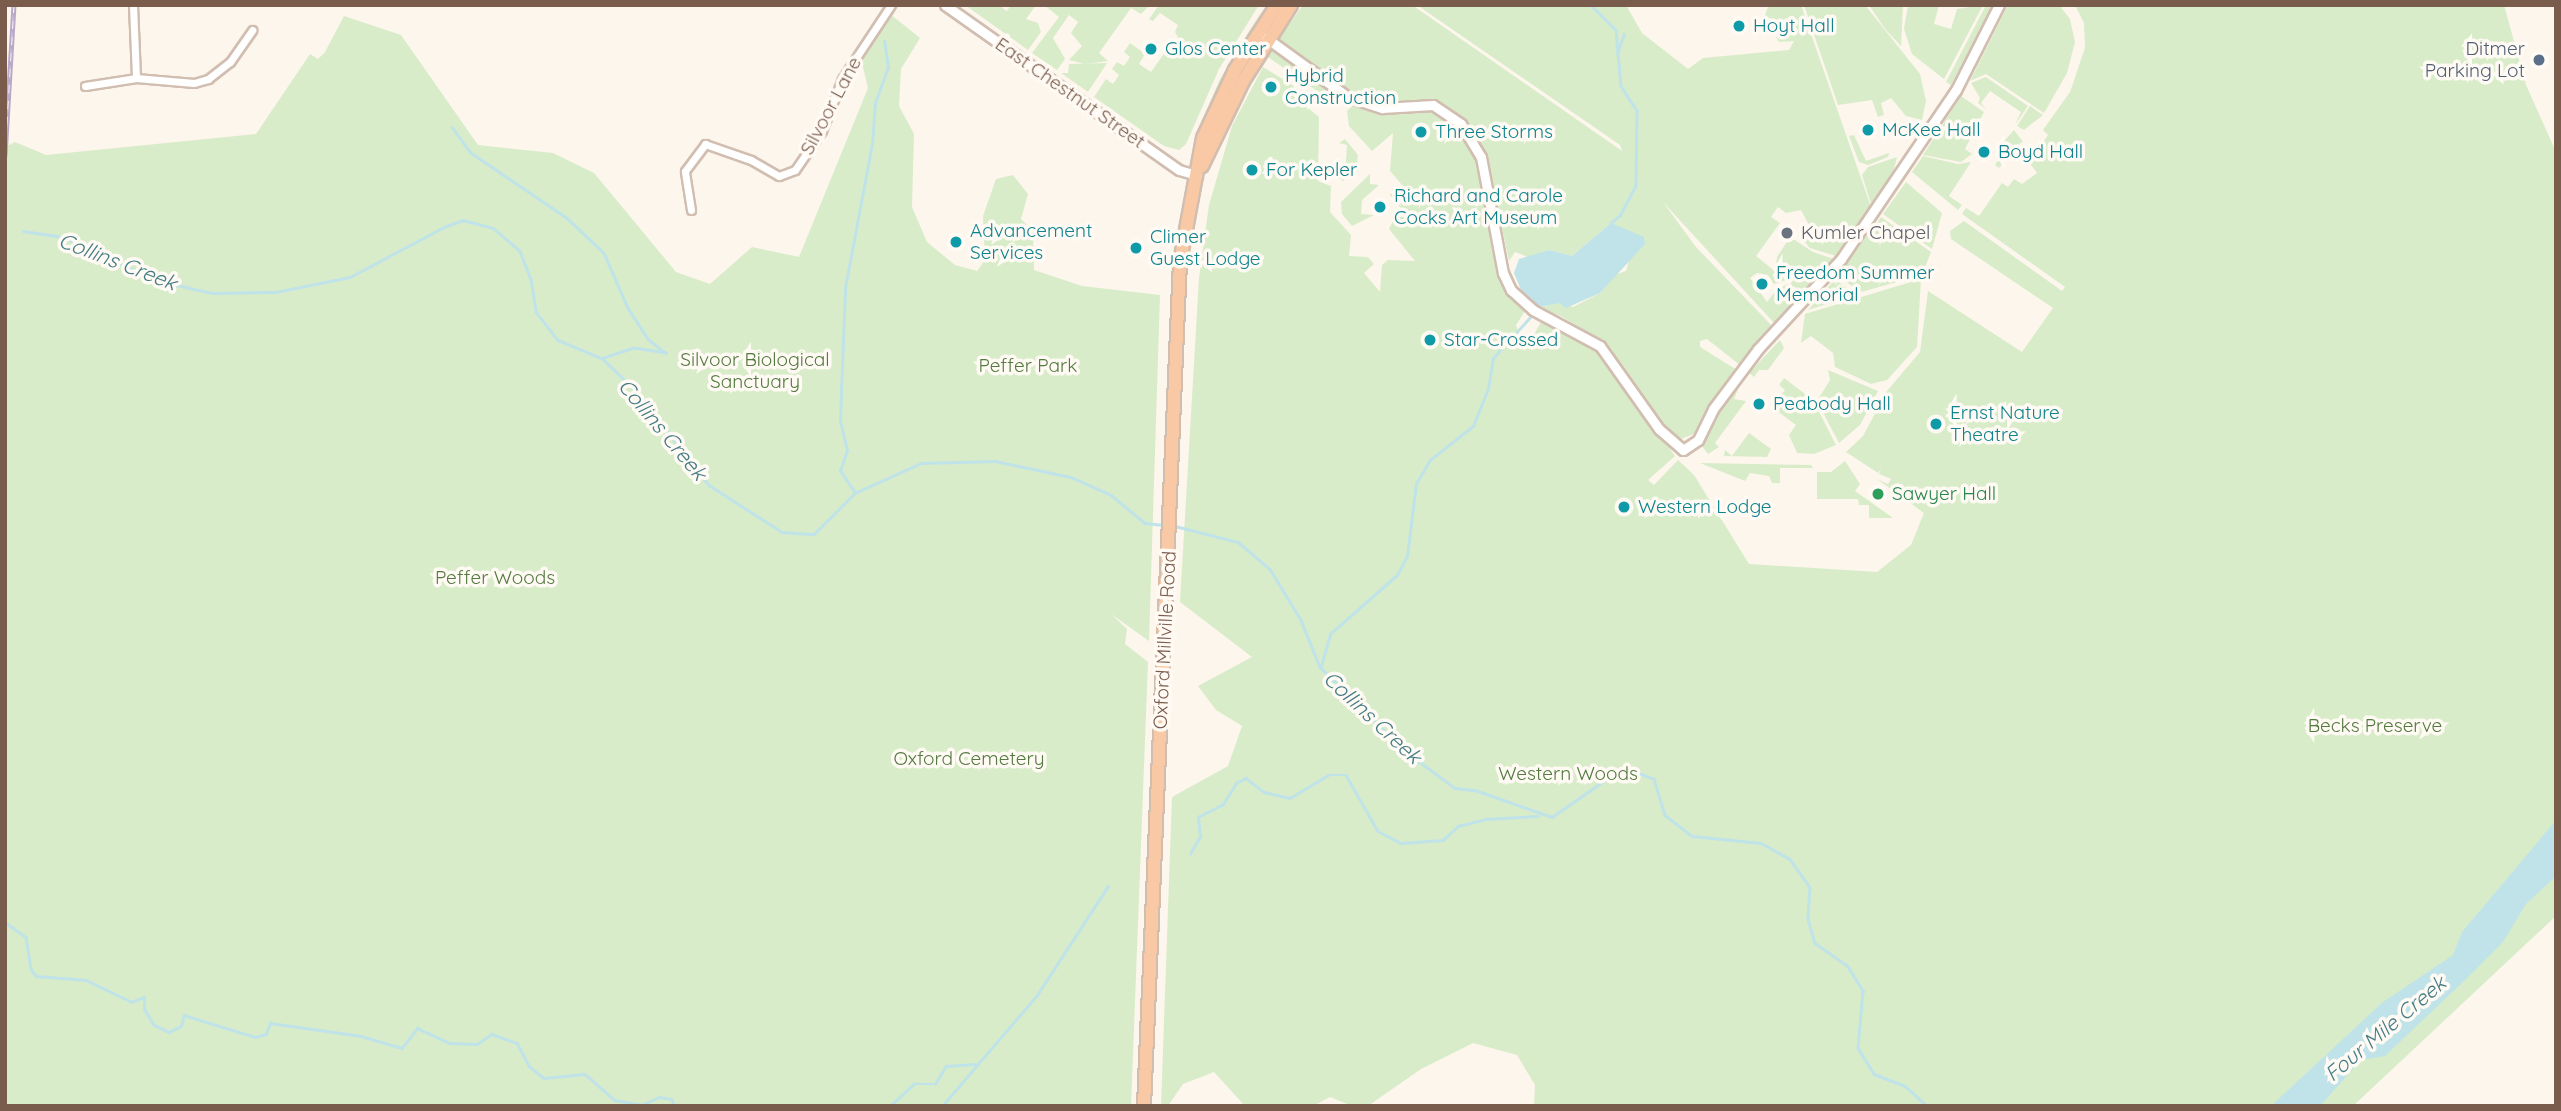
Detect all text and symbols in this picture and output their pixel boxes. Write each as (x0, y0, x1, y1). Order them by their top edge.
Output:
place label: Hoyt Hall (1753, 15, 1835, 37)
marker: Hoyt Hall (1731, 18, 1747, 34)
street label: East Chestnut Street (991, 33, 1149, 153)
place label: Glos Center (1165, 38, 1266, 60)
place label: Ditmer Parking Lot (2425, 38, 2525, 82)
marker: Glos Center (1143, 41, 1159, 57)
marker: Ditmer Parking Lot (2531, 52, 2547, 68)
street label: Silvoor Lane (796, 53, 866, 159)
place label: Hybrid Construction (1285, 65, 1396, 109)
marker: Hybrid Construction (1263, 79, 1279, 95)
place label: McKee Hall (1882, 119, 1981, 141)
place label: Three Storms (1435, 121, 1553, 143)
marker: McKee Hall (1860, 122, 1876, 138)
marker: Three Storms (1413, 124, 1429, 140)
place label: Boyd Hall (1998, 141, 2083, 163)
marker: Boyd Hall (1976, 144, 1992, 160)
place label: For Kepler (1266, 159, 1357, 181)
marker: For Kepler (1244, 162, 1260, 178)
place label: Richard and Carole Cocks Art Museum (1394, 185, 1563, 229)
marker: Richard and Carole Cocks Art Museum (1372, 199, 1388, 215)
place label: Advancement Services (970, 220, 1092, 264)
place label: Kumler Chapel (1801, 222, 1930, 244)
marker: Kumler Chapel (1779, 225, 1795, 241)
place label: Climer Guest Lodge (1150, 226, 1261, 270)
water label: Collins Creek (55, 227, 181, 295)
marker: Advancement Services (948, 234, 964, 250)
marker: Climer Guest Lodge (1128, 240, 1144, 256)
place label: Freedom Summer Memorial (1776, 262, 1935, 306)
marker: Freedom Summer Memorial (1754, 276, 1770, 292)
place label: Star-Crossed (1444, 329, 1558, 351)
marker: Star-Crossed (1422, 332, 1438, 348)
park label: Silvoor Biological Sanctuary (680, 349, 830, 393)
park label: Peffer Park (978, 355, 1078, 377)
water label: Collins Creek (613, 373, 713, 485)
place label: Peabody Hall (1773, 393, 1891, 415)
marker: Peabody Hall (1751, 396, 1767, 412)
place label: Ernst Nature Theatre (1950, 402, 2060, 446)
marker: Ernst Nature Theatre (1928, 416, 1944, 432)
place label: Sawyer Hall (1892, 483, 1996, 505)
marker: Sawyer Hall (1870, 486, 1886, 502)
place label: Western Lodge (1638, 496, 1772, 518)
marker: Western Lodge (1616, 499, 1632, 515)
street label: Oxford Millville Road (1149, 550, 1181, 730)
park label: Peffer Woods (435, 567, 555, 589)
water label: Collins Creek (1319, 665, 1427, 769)
park label: Becks Preserve (2308, 715, 2442, 737)
park label: Oxford Cemetery (893, 748, 1045, 770)
park label: Western Woods (1498, 763, 1638, 785)
water label: Four Mile Creek (2319, 970, 2451, 1086)

